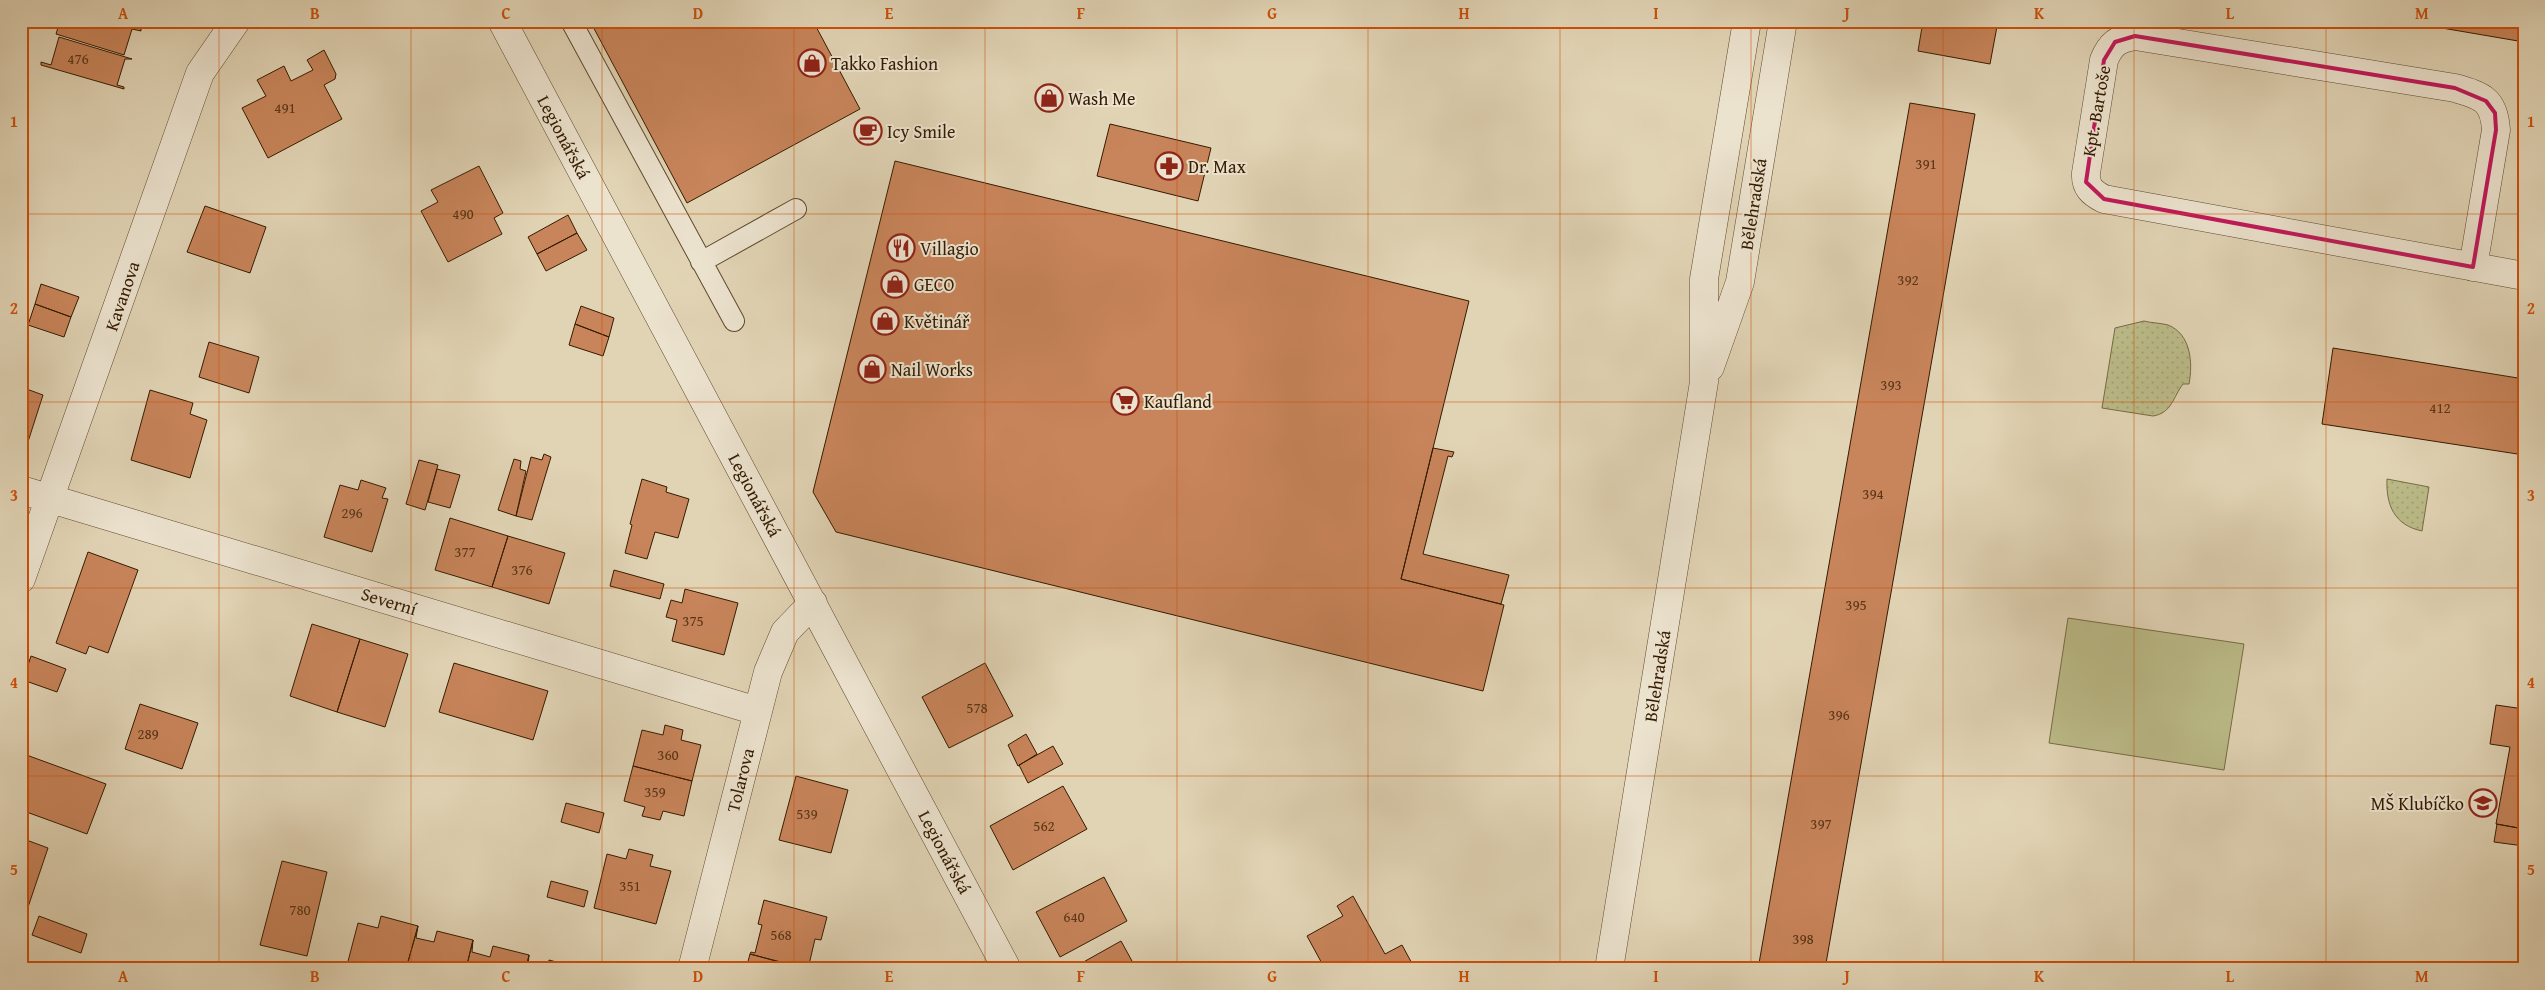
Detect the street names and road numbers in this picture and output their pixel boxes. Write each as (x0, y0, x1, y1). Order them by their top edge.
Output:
street label: Kpt. Bartoše (2075, 63, 2117, 159)
street label: Legionářská (531, 90, 598, 184)
street label: Bělehradská (1732, 156, 1774, 252)
street label: Kavanova (98, 257, 147, 334)
street label: Legionářská (722, 448, 789, 542)
street label: Severní (358, 580, 421, 622)
street label: Bělehradská (1636, 628, 1678, 724)
street label: Tolarova (719, 745, 761, 815)
street label: Legionářská (912, 805, 979, 899)

